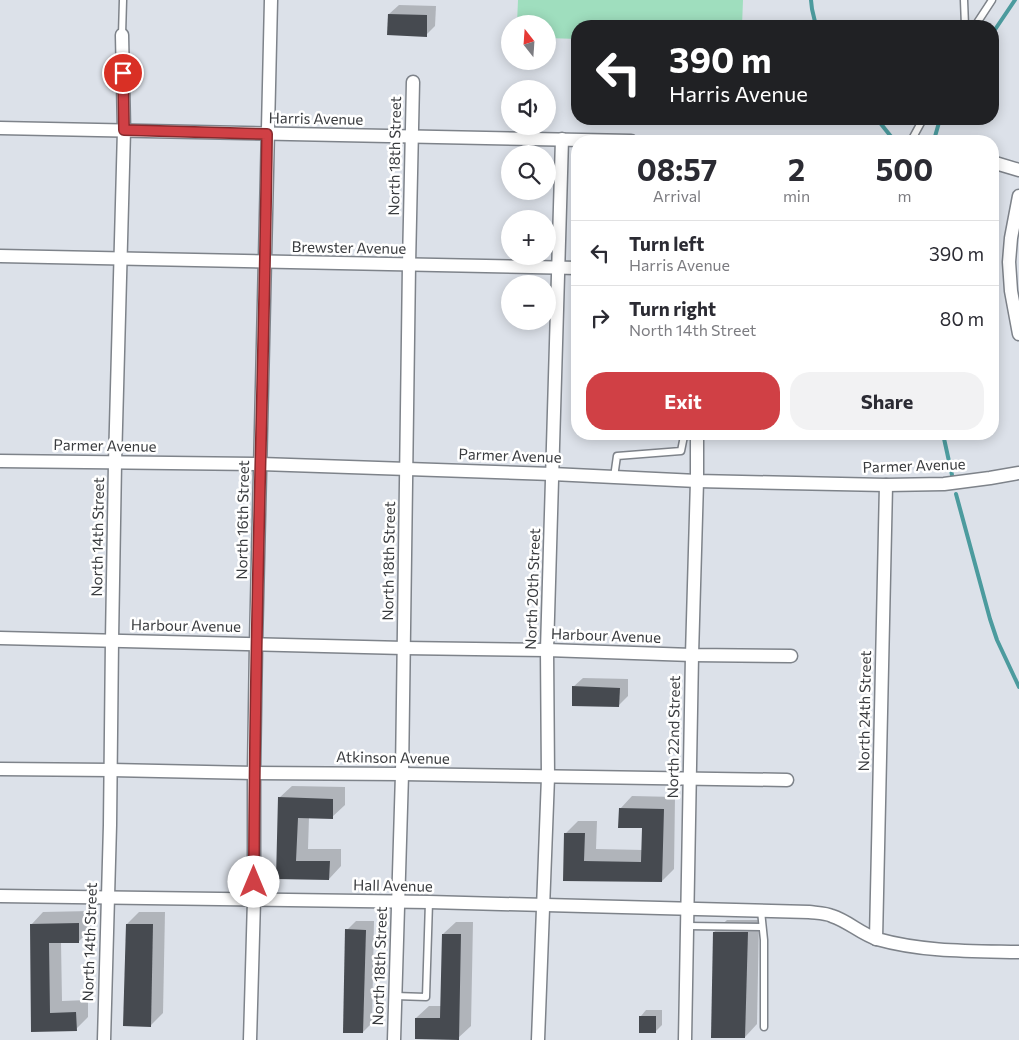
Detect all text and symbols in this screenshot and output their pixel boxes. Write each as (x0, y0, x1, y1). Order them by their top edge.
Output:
north arrow (501, 15, 556, 70)
map controls (501, 15, 556, 330)
text: 390 m (669, 37, 771, 80)
icon: left (586, 40, 651, 105)
pin (102, 52, 144, 94)
icon: arrive (109, 59, 137, 87)
button: sound (501, 80, 556, 135)
text: Harris Avenue (669, 80, 808, 107)
street label: North 18th Street (384, 96, 404, 216)
street label: Harris Avenue (269, 108, 364, 128)
button: search (501, 145, 556, 200)
text: 08:57 (637, 150, 717, 187)
text: 2 (788, 150, 805, 187)
text: 500 (876, 150, 933, 187)
text: Arrival (653, 186, 701, 205)
text: min (783, 186, 810, 205)
text: m (898, 186, 912, 205)
button: + (501, 210, 556, 265)
text: Turn left (629, 232, 704, 255)
street label: Brewster Avenue (292, 237, 407, 257)
icon: left (586, 239, 614, 267)
text: 390 m (929, 242, 984, 265)
text: Harris Avenue (629, 255, 730, 274)
button: − (501, 275, 556, 330)
text: Turn right (629, 297, 716, 320)
icon: right (586, 304, 614, 332)
text: 80 m (940, 307, 984, 330)
text: North 14th Street (629, 320, 756, 339)
button: Exit (586, 372, 780, 430)
button: Share (790, 372, 984, 430)
street label: Parmer Avenue (53, 435, 157, 455)
street label: Parmer Avenue (458, 444, 562, 466)
street label: Parmer Avenue (862, 454, 966, 476)
street label: North 16th Street (232, 460, 252, 580)
street label: North 14th Street (87, 477, 107, 597)
street label: North 18th Street (378, 501, 398, 621)
street label: North 20th Street (521, 528, 543, 650)
street label: Harbour Avenue (131, 615, 241, 635)
street label: Harbour Avenue (551, 624, 661, 646)
street label: North 24th Street (854, 650, 874, 772)
street label: North 22nd Street (663, 675, 683, 799)
street label: Atkinson Avenue (336, 747, 450, 767)
position arrow (227, 855, 279, 907)
street label: Hall Avenue (353, 875, 433, 895)
street label: North 14th Street (78, 882, 100, 1002)
street label: North 18th Street (368, 906, 390, 1026)

